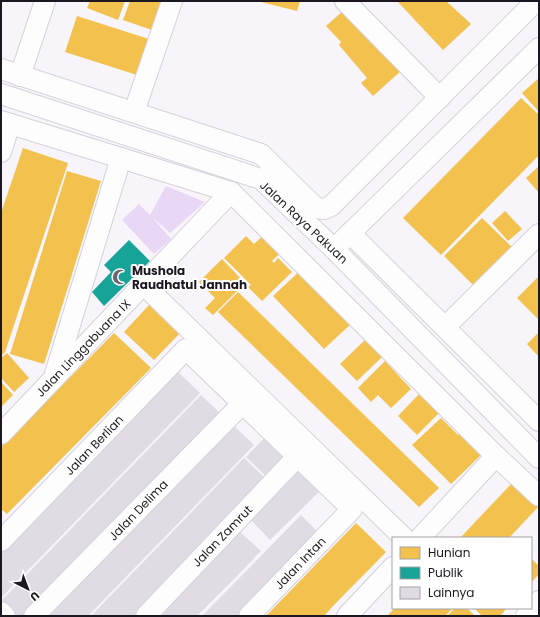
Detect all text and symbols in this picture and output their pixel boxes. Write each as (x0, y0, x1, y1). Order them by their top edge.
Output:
street label: Jalan Raya Pakuan (256, 177, 352, 267)
place label: Mushola Raudhatul Jannah (132, 262, 247, 293)
mosque icon: Mushola Raudhatul Jannah (111, 268, 129, 286)
street label: Jalan Linggabuana IX (32, 295, 134, 401)
street label: Jalan Berlian (61, 411, 127, 479)
street label: Jalan Delima (105, 476, 171, 544)
street label: Jalan Zamrut (188, 501, 256, 571)
street label: Jalan Intan (271, 533, 329, 593)
legend (392, 537, 532, 609)
text: Hunian (428, 544, 470, 561)
text: Publik (428, 564, 464, 581)
north arrow (8, 569, 48, 609)
text: Lainnya (428, 584, 474, 601)
text: U (26, 588, 43, 605)

